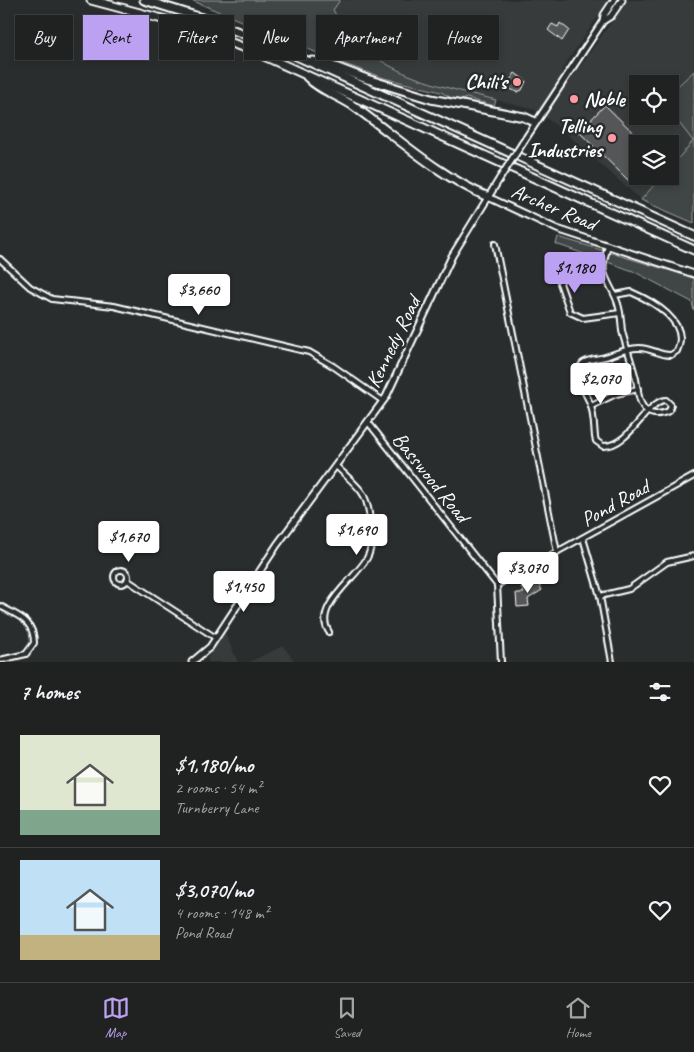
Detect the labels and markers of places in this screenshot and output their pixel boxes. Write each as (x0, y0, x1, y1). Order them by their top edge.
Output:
place label: Chili's (465, 69, 510, 95)
marker: Chili's (511, 76, 523, 88)
place label: Noble (584, 86, 627, 112)
marker: Noble (568, 93, 580, 105)
place label: Telling Industries (527, 113, 605, 163)
marker: Telling Industries (606, 132, 618, 144)
pin: $1,180 (534, 252, 616, 294)
pin: $3,660 (158, 274, 240, 316)
pin: $2,070 (560, 362, 642, 405)
pin: $1,690 (316, 514, 398, 556)
pin: $1,670 (88, 520, 170, 563)
pin: $3,070 (487, 552, 569, 594)
pin: $1,450 (203, 570, 285, 613)

